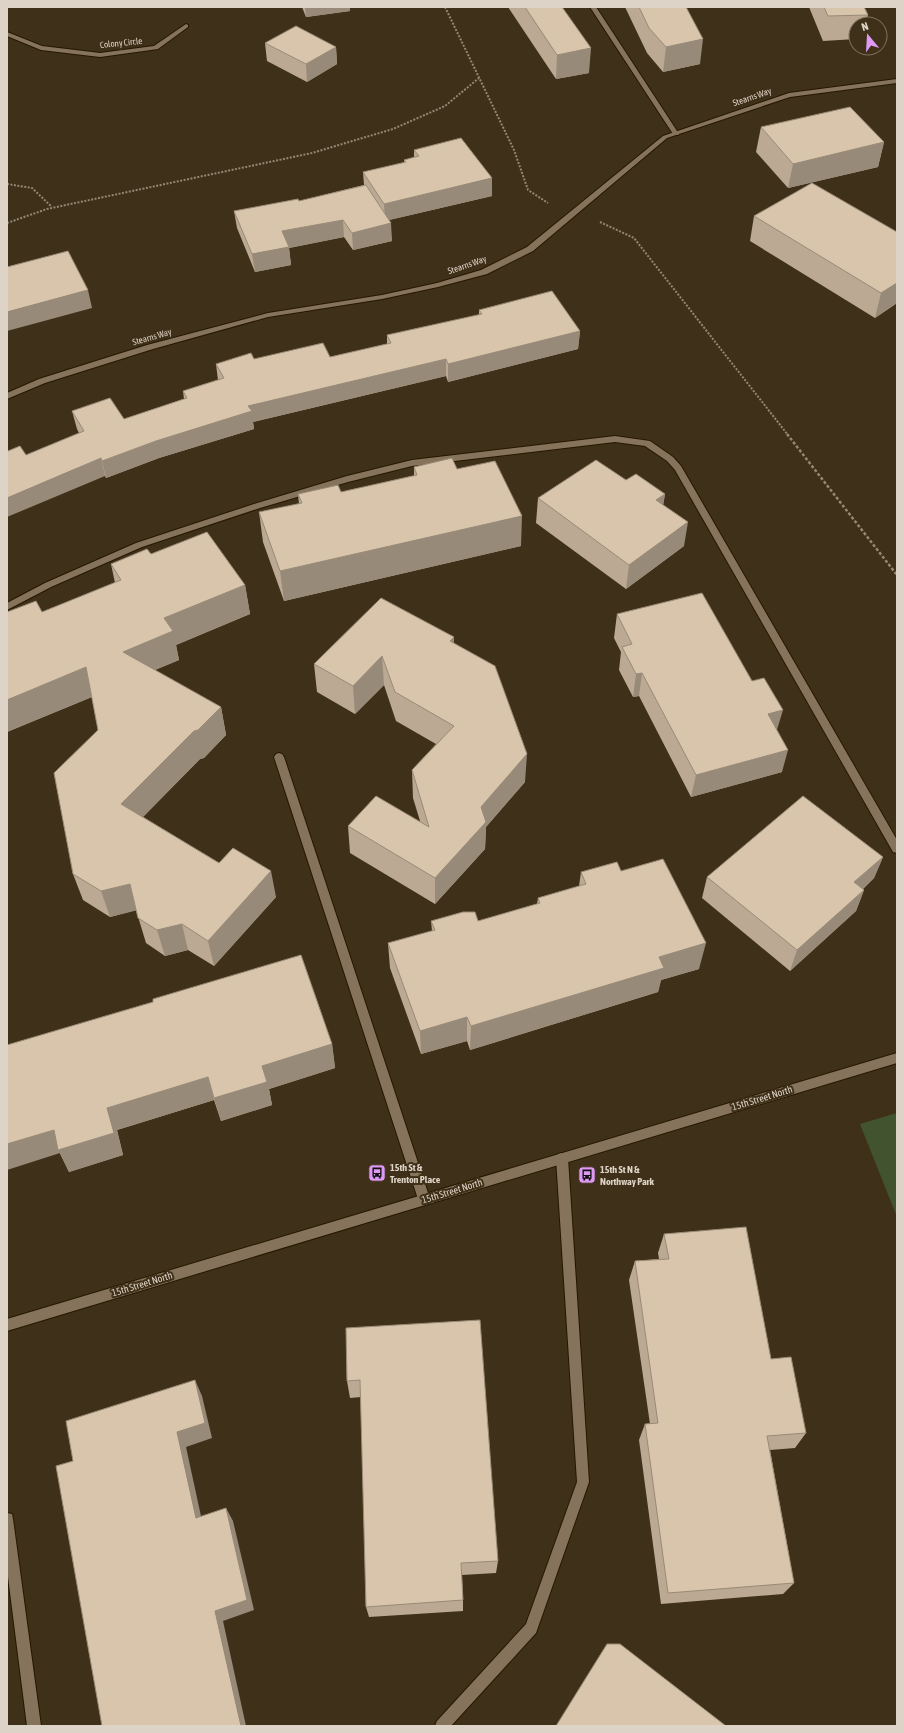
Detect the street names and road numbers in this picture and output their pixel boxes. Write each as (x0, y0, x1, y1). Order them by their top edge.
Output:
street label: Colony Circle (99, 36, 143, 50)
street label: Stearns Way (731, 86, 773, 108)
street label: Stearns Way (446, 254, 488, 276)
street label: Stearns Way (131, 327, 173, 347)
street label: 15th Street North (730, 1083, 794, 1112)
street label: 15th Street North (420, 1176, 484, 1205)
street label: 15th Street North (110, 1269, 174, 1298)

